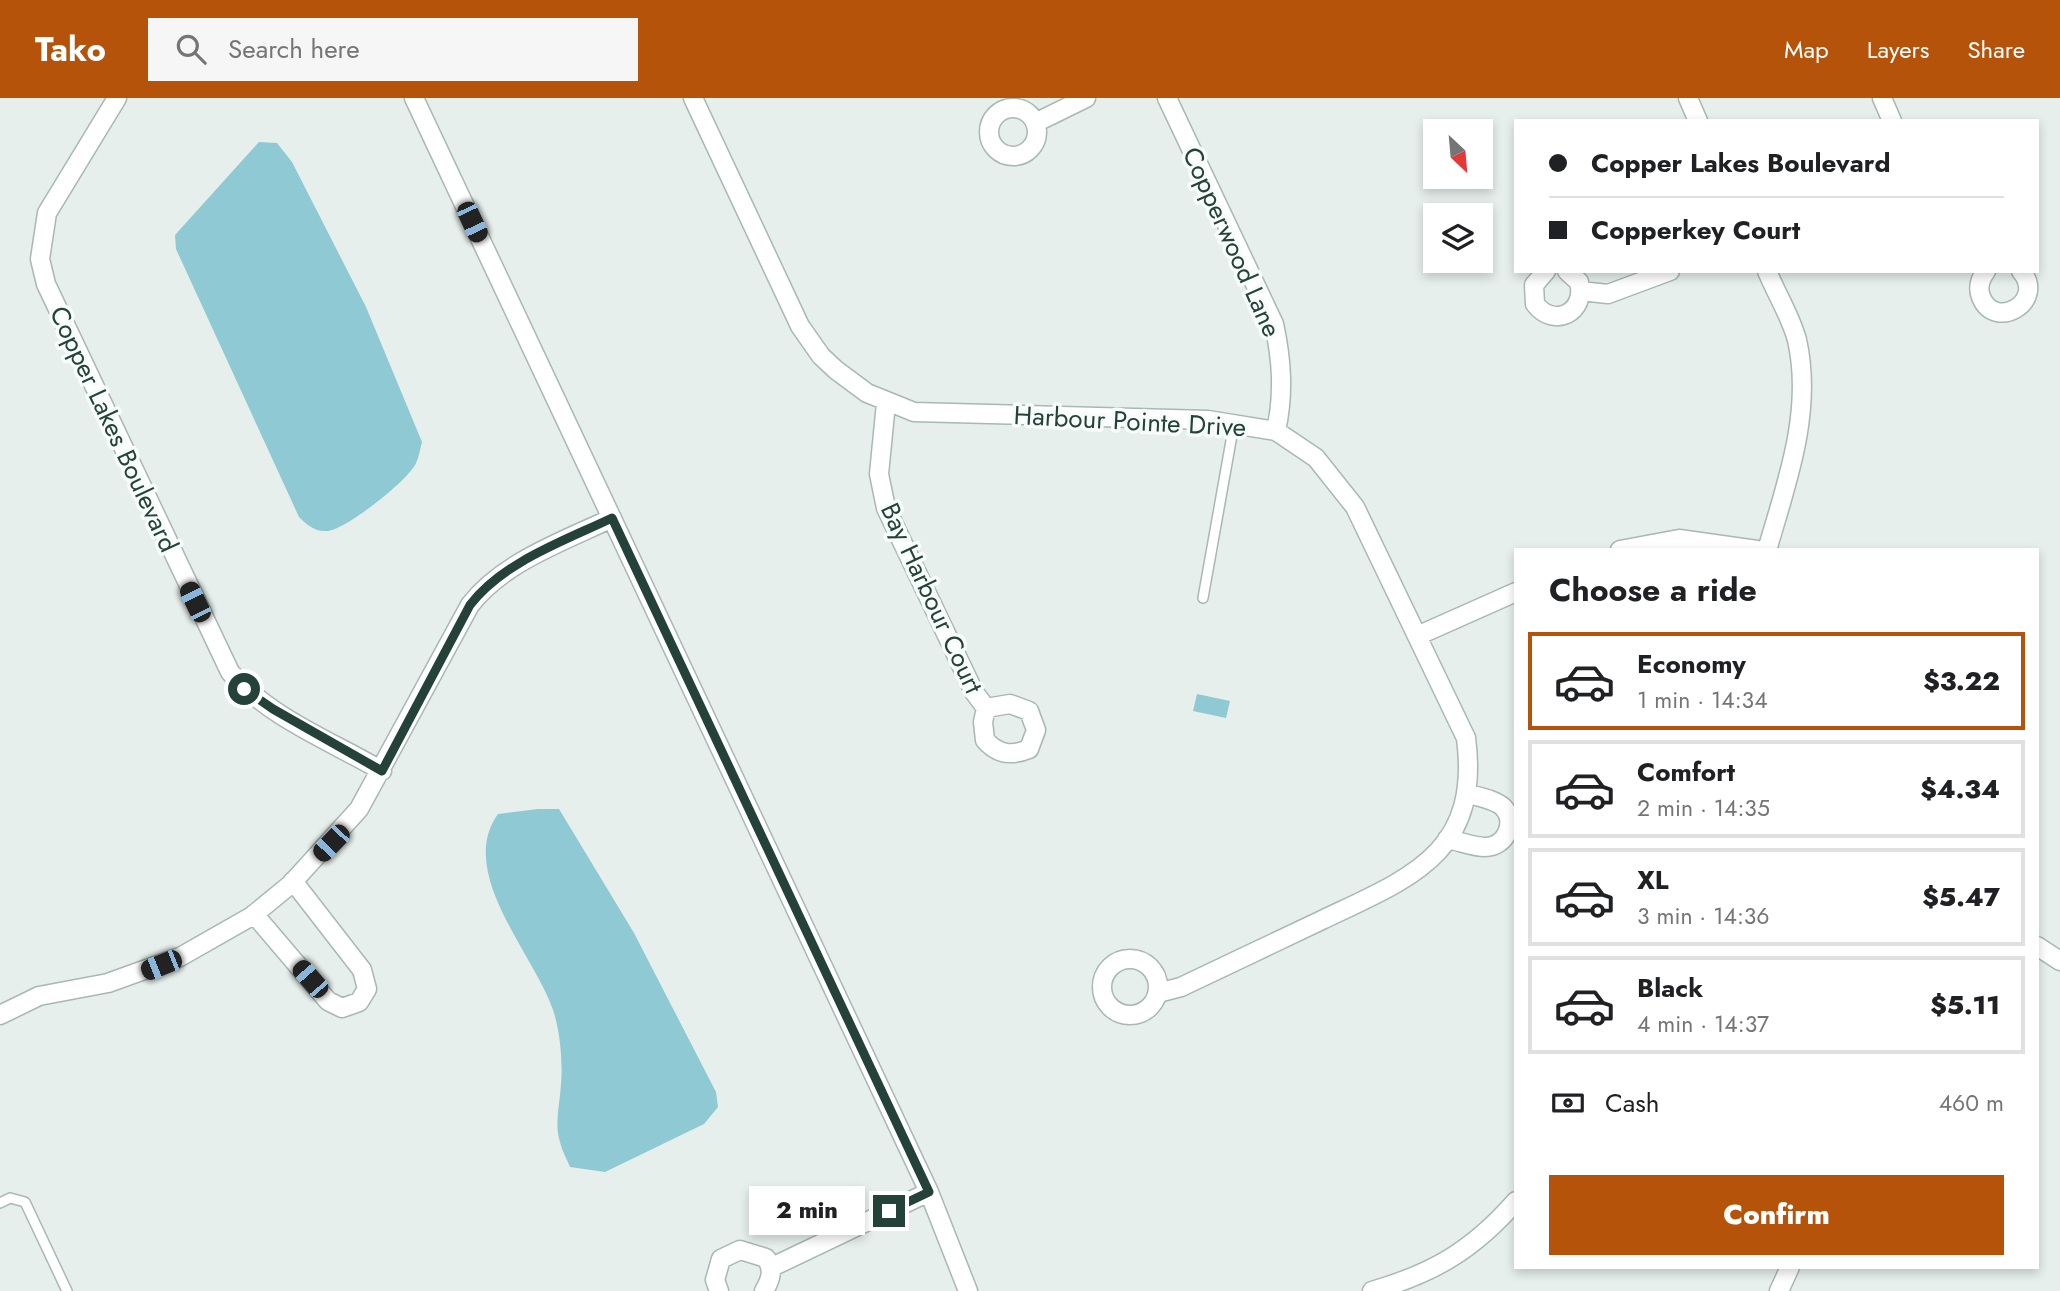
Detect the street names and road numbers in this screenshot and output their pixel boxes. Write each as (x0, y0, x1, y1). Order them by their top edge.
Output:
street label: Copperwood Lane (1173, 141, 1291, 343)
street label: Copper Lakes Boulevard (40, 300, 188, 558)
street label: Harbour Pointe Drive (1013, 396, 1247, 446)
street label: Bay Harbour Court (871, 496, 993, 700)

